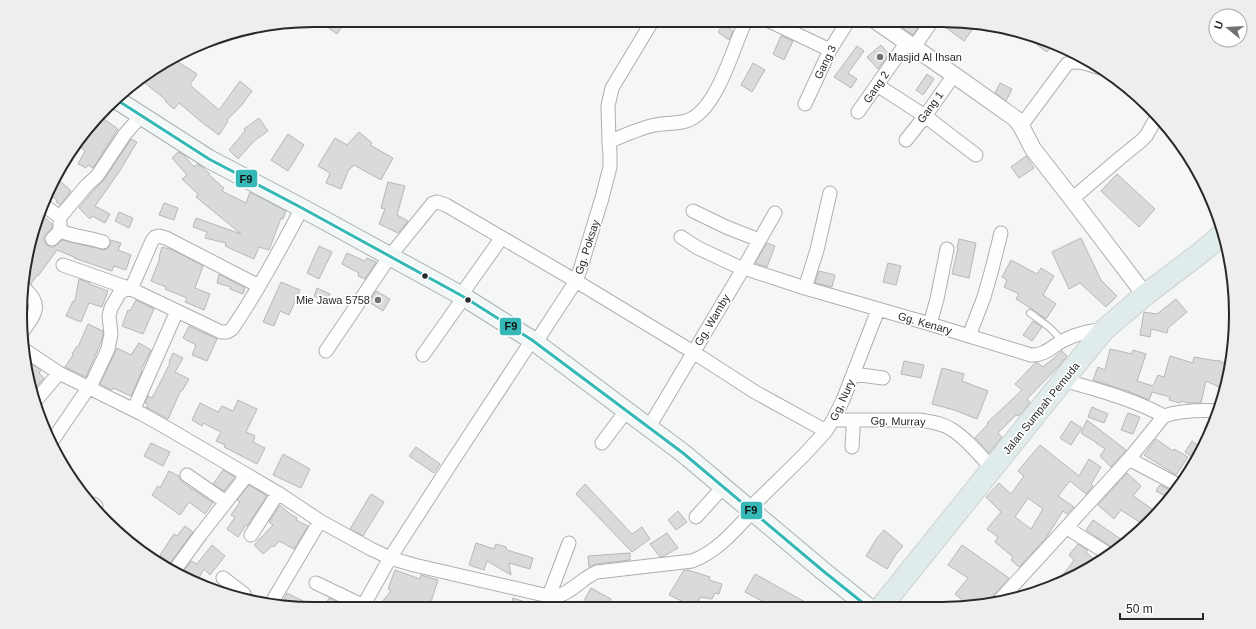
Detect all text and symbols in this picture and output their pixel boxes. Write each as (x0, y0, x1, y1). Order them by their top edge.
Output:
north arrow (1208, 8, 1248, 48)
text: U (1212, 19, 1225, 31)
street label: Gang 3 (812, 43, 838, 81)
place label: Masjid Al Ihsan (888, 51, 962, 63)
marker: Masjid Al Ihsan (875, 52, 885, 62)
street label: Gang 2 (861, 69, 891, 105)
street label: Gang 1 (915, 89, 945, 125)
line badge: F9 (235, 169, 258, 188)
text: F9 (240, 173, 252, 185)
street label: Gg. Poksay (573, 218, 602, 276)
unlabelled marker (420, 271, 430, 281)
street label: Gg. Wamby (692, 292, 732, 348)
place label: Mie Jawa 5758 (296, 294, 370, 306)
marker: Mie Jawa 5758 (373, 295, 383, 305)
unlabelled marker (463, 295, 473, 305)
street label: Gg. Kenary (897, 310, 954, 337)
line badge: F9 (499, 317, 522, 336)
text: F9 (505, 320, 517, 332)
street label: Jalan Sumpah Pemuda (1000, 359, 1082, 456)
street label: Gg, Nury (827, 377, 857, 422)
street label: Gg. Murray (870, 415, 926, 427)
line badge: F9 (740, 501, 763, 520)
text: F9 (745, 504, 757, 516)
scale bar (1120, 595, 1203, 621)
text: 50 m (1126, 602, 1153, 616)

